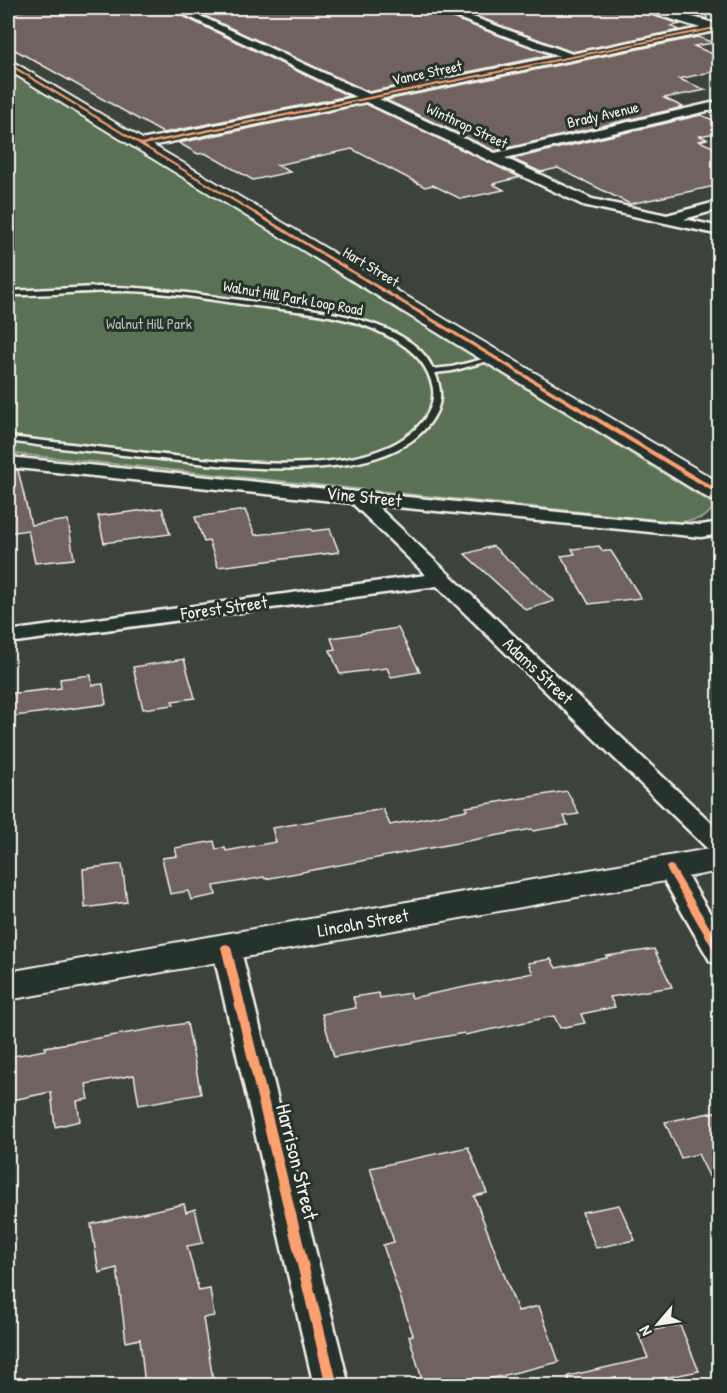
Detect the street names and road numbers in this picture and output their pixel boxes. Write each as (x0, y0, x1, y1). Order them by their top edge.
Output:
street label: Vance Street (390, 55, 465, 90)
street label: Brady Avenue (565, 96, 641, 133)
street label: Winthrop Street (423, 98, 512, 154)
street label: Hart Street (339, 242, 404, 292)
street label: Walnut Hill Park Loop Road (222, 275, 365, 320)
street label: Vine Street (325, 480, 404, 513)
street label: Forest Street (178, 589, 270, 626)
street label: Adams Street (498, 631, 580, 710)
street label: Lincoln Street (315, 902, 411, 943)
street label: Harrison Street (269, 1101, 326, 1224)

